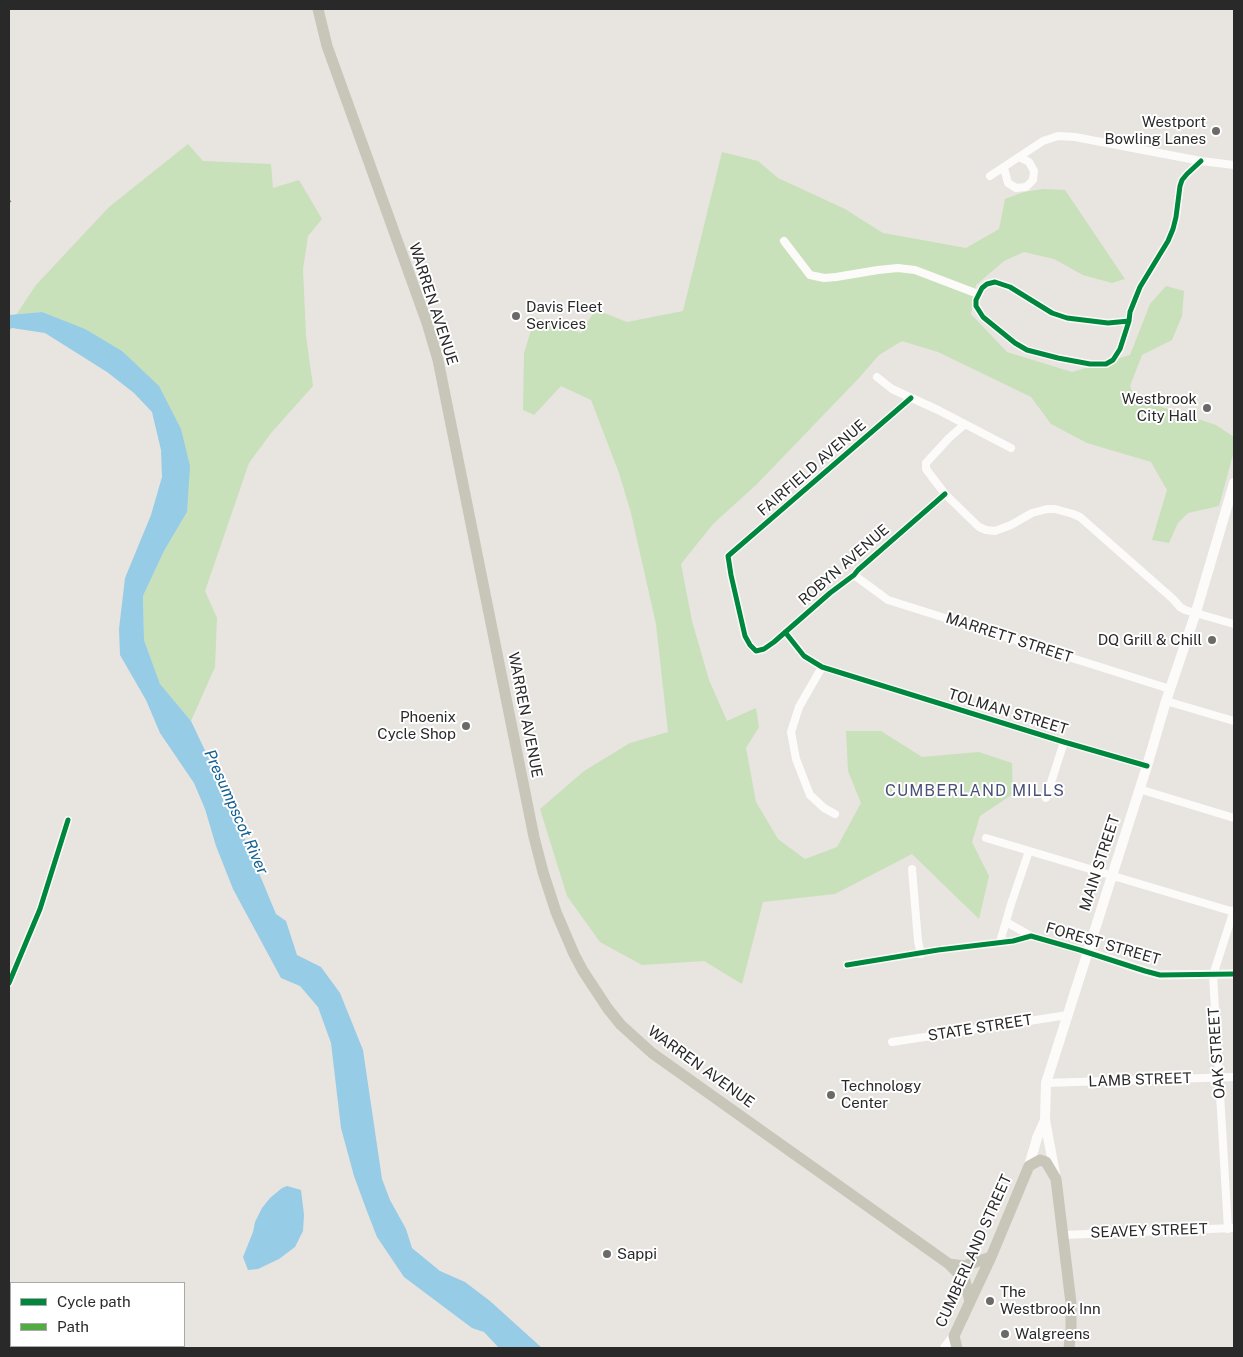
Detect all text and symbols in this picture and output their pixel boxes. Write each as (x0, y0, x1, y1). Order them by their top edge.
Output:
place label: Westport Bowling Lanes (1104, 113, 1206, 148)
marker: Westport Bowling Lanes (1210, 125, 1222, 137)
street label: WARREN AVENUE (405, 241, 461, 367)
place label: Davis Fleet Services (526, 298, 603, 333)
marker: Davis Fleet Services (510, 310, 522, 322)
place label: Westbrook City Hall (1122, 390, 1197, 425)
marker: Westbrook City Hall (1201, 402, 1213, 414)
street label: FAIRFIELD AVENUE (754, 416, 870, 520)
street label: ROBYN AVENUE (795, 521, 893, 609)
street label: MARRETT STREET (943, 609, 1075, 667)
place label: DQ Grill & Chill (1098, 631, 1202, 649)
marker: DQ Grill & Chill (1206, 634, 1218, 646)
street label: WARREN AVENUE (504, 651, 546, 779)
street label: TOLMAN STREET (946, 685, 1070, 739)
place label: Phoenix Cycle Shop (377, 708, 456, 743)
marker: Phoenix Cycle Shop (460, 720, 472, 732)
water label: Presumpscot River (200, 747, 272, 877)
district label: CUMBERLAND MILLS (883, 781, 1067, 801)
street label: MAIN STREET (1076, 813, 1124, 913)
street label: FOREST STREET (1044, 919, 1162, 969)
street label: OAK STREET (1205, 1007, 1229, 1099)
street label: STATE STREET (927, 1011, 1033, 1045)
street label: WARREN AVENUE (644, 1022, 758, 1112)
street label: LAMB STREET (1088, 1069, 1192, 1091)
place label: Technology Center (841, 1077, 921, 1112)
marker: Technology Center (825, 1089, 837, 1101)
street label: CUMBERLAND STREET (932, 1172, 1016, 1330)
street label: SEAVEY STREET (1090, 1220, 1208, 1242)
place label: Sappi (617, 1245, 657, 1263)
marker: Sappi (601, 1248, 613, 1260)
legend (10, 1282, 185, 1347)
place label: The Westbrook Inn (1000, 1283, 1101, 1318)
text: Cycle path (57, 1293, 131, 1310)
marker: The Westbrook Inn (984, 1295, 996, 1307)
text: Path (57, 1318, 89, 1335)
place label: Walgreens (1015, 1325, 1090, 1343)
marker: Walgreens (999, 1328, 1011, 1340)

